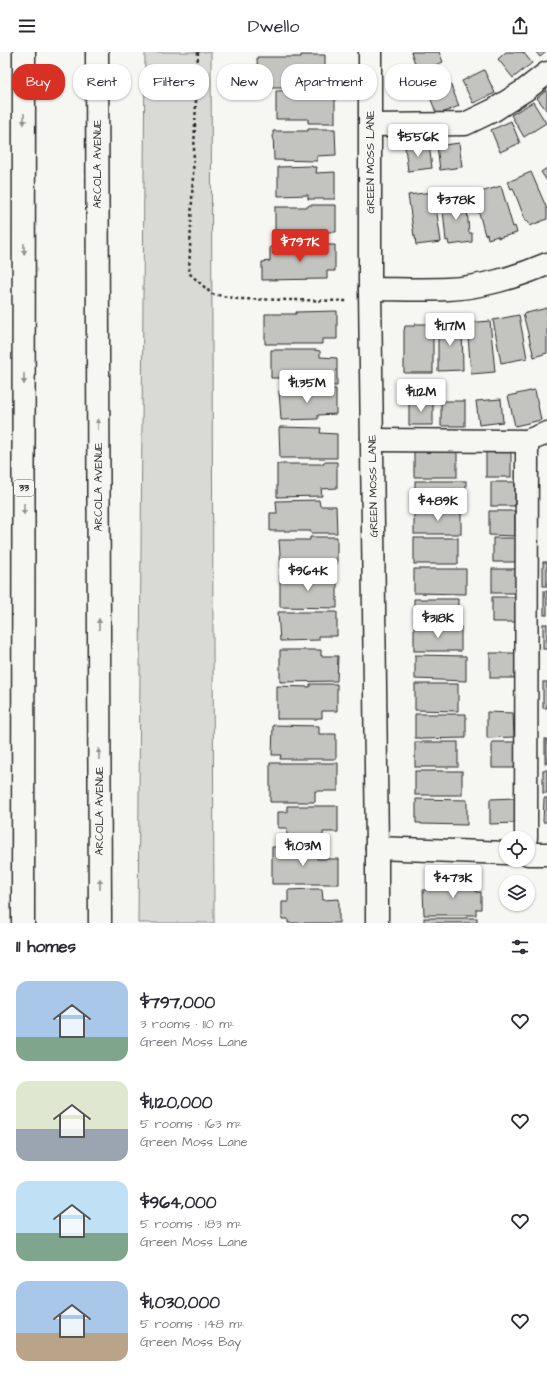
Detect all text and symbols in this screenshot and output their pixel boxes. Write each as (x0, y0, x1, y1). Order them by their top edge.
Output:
text: Dwello (248, 14, 299, 39)
icon: menu (16, 15, 38, 37)
icon: share (509, 15, 531, 37)
chip: Buy (12, 64, 65, 100)
chip: Rent (73, 64, 131, 100)
chip: Filters (139, 64, 209, 100)
chip: New (217, 64, 273, 100)
chip: Apartment (281, 64, 377, 100)
chip: House (385, 64, 451, 100)
street label: GREEN MOSS LANE (363, 110, 378, 213)
one-way arrow (21, 113, 27, 126)
street label: ARCOLA AVENUE (90, 119, 105, 209)
pin: $556K (390, 124, 446, 158)
text: $556K (397, 128, 439, 146)
pin: $378K (428, 187, 484, 221)
text: $378K (437, 191, 475, 209)
pin: $797K (272, 229, 328, 263)
text: $797K (281, 233, 319, 251)
one-way arrow (21, 243, 27, 256)
pin: $1.17M (417, 313, 483, 347)
text: $1.17M (434, 317, 466, 335)
pin: $1.35M (274, 370, 340, 404)
one-way arrow (21, 373, 27, 386)
text: $1.35M (288, 374, 326, 392)
pin: $1.12M (388, 379, 454, 413)
text: $1.12M (406, 383, 436, 401)
one-way arrow (95, 417, 101, 430)
street label: GREEN MOSS LANE (365, 434, 381, 538)
street label: ARCOLA AVENUE (91, 442, 106, 532)
road number: 33 (14, 480, 34, 496)
pin: $489K (410, 488, 466, 522)
text: $489K (418, 492, 458, 510)
one-way arrow (21, 503, 27, 516)
pin: $964K (280, 558, 336, 592)
text: $964K (288, 562, 328, 580)
pin: $318K (410, 605, 466, 639)
text: $318K (422, 609, 454, 627)
one-way arrow (96, 617, 102, 630)
one-way arrow (96, 747, 102, 760)
street label: ARCOLA AVENUE (92, 766, 107, 856)
map controls (499, 831, 535, 911)
button: locate (499, 831, 535, 867)
pin: $1.03M (270, 833, 336, 867)
text: $1.03M (285, 837, 321, 855)
pin: $473K (425, 865, 481, 899)
text: $473K (434, 869, 472, 887)
button: layers (499, 875, 535, 911)
one-way arrow (97, 877, 103, 890)
text: 11 homes (16, 935, 76, 959)
icon: filters (509, 936, 531, 958)
text: $797,000 (140, 991, 215, 1015)
icon: home (48, 997, 96, 1045)
icon: heart (509, 1010, 531, 1032)
text: 3 rooms · 110 m² (140, 1015, 234, 1033)
text: Green Moss Lane (140, 1033, 247, 1051)
text: $1,120,000 (140, 1091, 212, 1115)
icon: home (48, 1097, 96, 1145)
icon: heart (509, 1110, 531, 1132)
text: 5 rooms · 163 m² (140, 1115, 242, 1133)
text: Green Moss Lane (140, 1133, 247, 1151)
text: $964,000 (140, 1191, 217, 1215)
icon: home (48, 1197, 96, 1245)
icon: heart (509, 1210, 531, 1232)
text: 5 rooms · 183 m² (140, 1215, 242, 1233)
text: Green Moss Lane (140, 1233, 247, 1251)
text: $1,030,000 (140, 1291, 220, 1315)
icon: home (48, 1297, 96, 1345)
icon: heart (509, 1310, 531, 1332)
text: 5 rooms · 148 m² (140, 1315, 244, 1333)
text: Green Moss Bay (140, 1333, 241, 1351)

